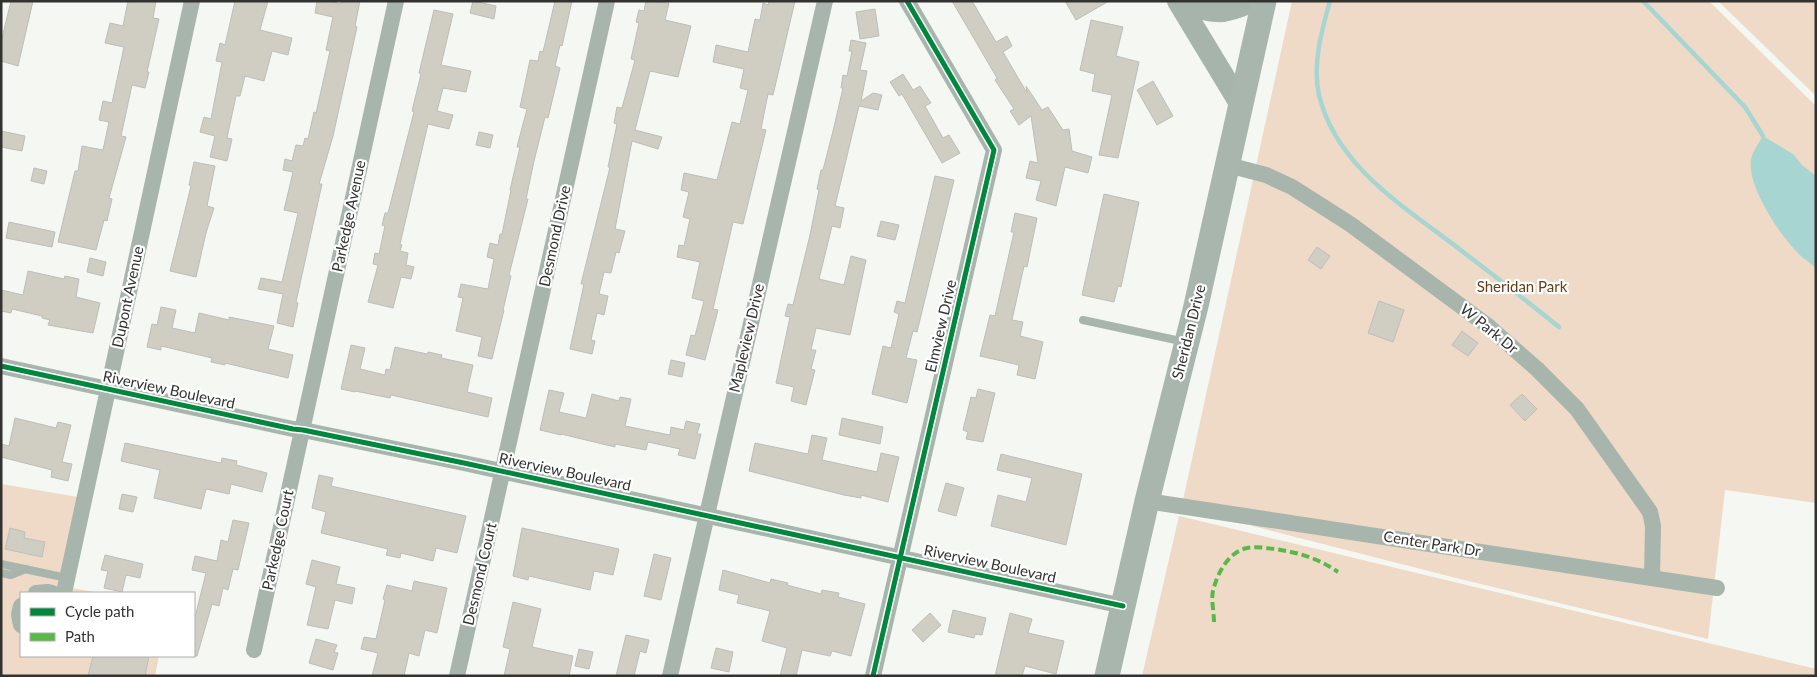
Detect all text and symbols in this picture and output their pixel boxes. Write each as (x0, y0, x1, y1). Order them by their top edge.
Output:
street label: Parkedge Avenue (327, 158, 369, 273)
street label: Desmond Drive (535, 184, 574, 288)
street label: Dupont Avenue (107, 244, 147, 349)
park label: Sheridan Park (1477, 277, 1568, 295)
street label: Elmview Drive (921, 278, 959, 374)
street label: Mapleview Drive (725, 282, 767, 394)
street label: Sheridan Drive (1168, 282, 1209, 381)
street label: W Park Dr (1457, 300, 1523, 357)
street label: Riverview Boulevard (101, 366, 237, 412)
street label: Riverview Boulevard (497, 448, 633, 494)
street label: Parkedge Court (258, 487, 297, 592)
street label: Desmond Court (458, 520, 500, 627)
street label: Center Park Dr (1382, 526, 1483, 560)
street label: Riverview Boulevard (922, 540, 1058, 586)
legend (20, 592, 195, 657)
text: Cycle path (65, 602, 134, 620)
text: Path (65, 627, 95, 645)

